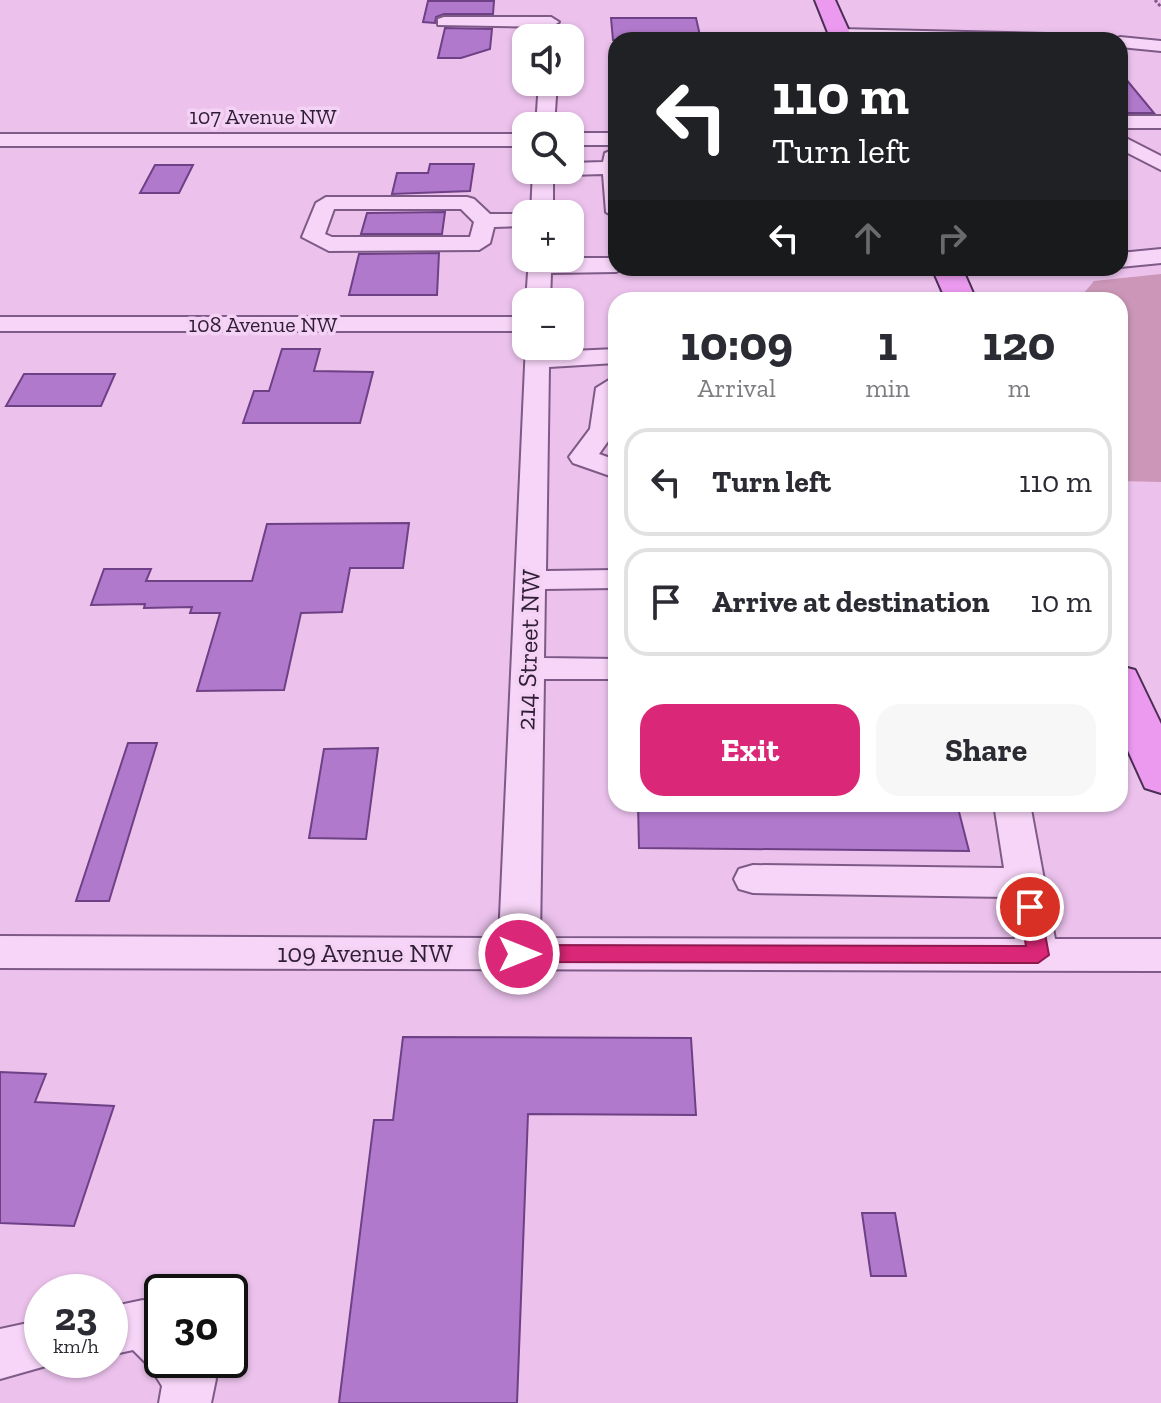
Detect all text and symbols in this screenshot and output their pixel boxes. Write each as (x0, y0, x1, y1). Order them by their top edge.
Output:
map controls (512, 24, 584, 360)
button: sound (512, 24, 584, 96)
text: 110 m (772, 61, 909, 128)
icon: left (640, 64, 744, 168)
street label: 107 Avenue NW (189, 103, 337, 130)
button: search (512, 112, 584, 184)
text: Turn left (772, 129, 910, 172)
button: + (512, 200, 584, 272)
icon: left (762, 216, 806, 260)
icon: ahead (846, 216, 890, 260)
icon: right (930, 216, 974, 260)
button: − (512, 288, 584, 360)
street label: 108 Avenue NW (189, 311, 338, 338)
text: 10:09 (681, 315, 793, 372)
text: 1 (878, 315, 897, 372)
text: 120 (983, 315, 1055, 372)
text: Arrival (698, 372, 776, 404)
text: min (865, 372, 910, 404)
text: m (1008, 372, 1030, 404)
icon: left (644, 460, 688, 504)
text: Turn left (712, 464, 831, 500)
text: 110 m (1019, 464, 1092, 500)
street label: 214 Street NW (509, 568, 547, 731)
icon: arrive (644, 580, 688, 624)
text: Arrive at destination (712, 584, 989, 620)
text: 10 m (1030, 584, 1092, 620)
button: Exit (640, 704, 860, 796)
button: Share (876, 704, 1096, 796)
pin (996, 873, 1064, 941)
icon: arrive (1008, 885, 1052, 929)
position arrow (477, 912, 561, 996)
street label: 109 Avenue NW (277, 937, 454, 969)
speed limit sign: 30 (144, 1274, 248, 1378)
text: 23 (55, 1292, 97, 1340)
text: km/h (53, 1334, 99, 1358)

